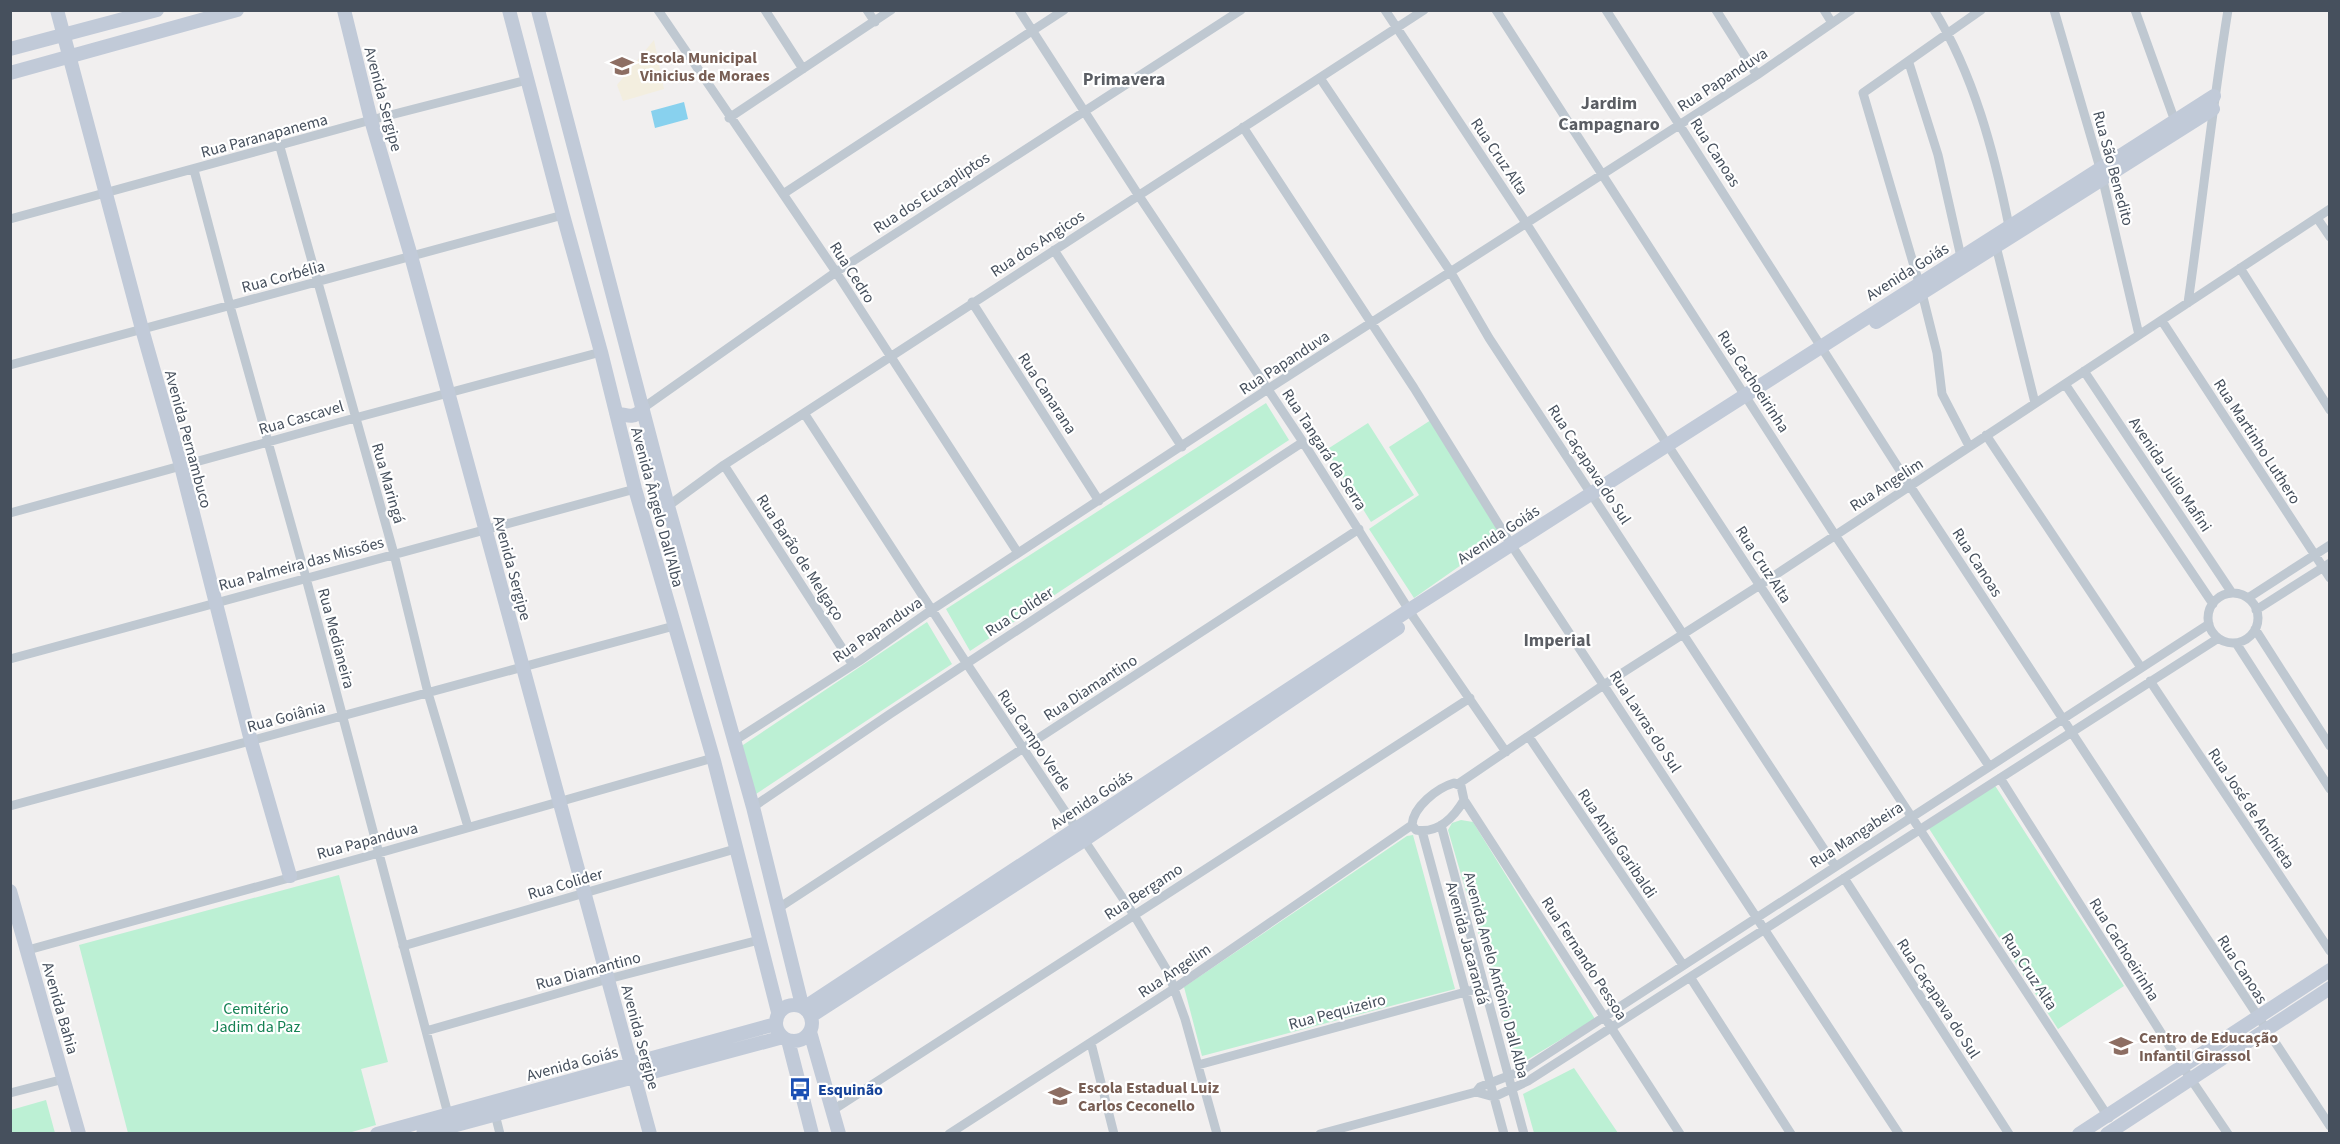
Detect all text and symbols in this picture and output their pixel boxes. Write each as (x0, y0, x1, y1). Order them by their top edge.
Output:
street label: Rua Papanduva (1673, 42, 1772, 117)
street label: Avenida Sergipe (359, 45, 408, 154)
place label: Escola Municipal Vinicius de Moraes (639, 47, 770, 87)
school or university icon: Escola Municipal Vinicius de Moraes (609, 53, 635, 79)
district label: Primavera (1083, 67, 1165, 92)
district label: Jardim Campagnaro (1558, 91, 1660, 137)
street label: Rua Paranapanema (198, 108, 330, 163)
street label: Rua São Benedito (2087, 108, 2139, 228)
street label: Rua Cruz Alta (1465, 114, 1533, 199)
street label: Rua Canoas (1685, 114, 1746, 192)
street label: Rua dos Eucapliptos (869, 147, 994, 239)
street label: Rua dos Angicos (986, 205, 1089, 283)
street label: Avenida Goiás (1862, 237, 1953, 306)
street label: Rua Cedro (824, 238, 880, 308)
street label: Rua Corbélia (239, 255, 327, 299)
street label: Rua Papanduva (1235, 325, 1334, 400)
street label: Rua Cachoeirinha (1712, 326, 1794, 437)
street label: Rua Canarana (1013, 348, 1082, 439)
street label: Avenida Pernambuco (159, 368, 217, 511)
street label: Rua Martinho Luthero (2208, 375, 2306, 509)
street label: Rua Tangará da Serra (1277, 384, 1372, 515)
street label: Rua Cascavel (256, 395, 346, 441)
street label: Rua Caçapava do Sul (1542, 400, 1636, 529)
street label: Avenida Julio Mafini (2124, 413, 2217, 536)
street label: Avenida Ângelo Dall'Alba (625, 425, 689, 590)
street label: Rua Maringá (366, 440, 410, 526)
street label: Rua Angelim (1846, 453, 1928, 517)
street label: Rua Barão de Melgaço (751, 490, 849, 625)
street label: Avenida Goiás (1453, 500, 1544, 570)
street label: Avenida Sergipe (488, 514, 537, 623)
street label: Rua Cruz Alta (1730, 521, 1796, 608)
street label: Rua Canoas (1947, 524, 2008, 602)
street label: Rua Palmeira das Missões (216, 531, 387, 597)
street label: Rua Colider (981, 581, 1058, 642)
street label: Rua Medianeira (312, 585, 360, 691)
street label: Rua Papanduva (828, 592, 927, 668)
district label: Imperial (1523, 628, 1591, 653)
street label: Rua Diamantino (1039, 649, 1142, 726)
street label: Rua Lavras do Sul (1604, 666, 1686, 777)
street label: Rua Campo Verde (992, 685, 1076, 796)
street label: Rua Goiânia (245, 696, 328, 738)
street label: Rua José de Anchieta (2202, 744, 2300, 873)
street label: Avenida Goiás (1046, 765, 1137, 835)
street label: Rua Anita Garibaldi (1572, 784, 1662, 903)
street label: Rua Mangabeira (1806, 796, 1908, 873)
street label: Rua Papanduva (314, 817, 420, 865)
street label: Rua Bergamo (1100, 858, 1187, 925)
street label: Rua Colider (525, 863, 606, 905)
street label: Avenida Anelo Antônio Dall Alba (1458, 870, 1534, 1081)
street label: Avenida Jacarandá (1440, 879, 1494, 1007)
street label: Rua Fernando Pessoa (1536, 893, 1632, 1025)
street label: Rua Cachoeirinha (2084, 894, 2165, 1005)
street label: Rua Cruz Alta (1996, 928, 2062, 1015)
street label: Rua Canoas (2212, 931, 2273, 1009)
street label: Rua Caçapava do Sul (1891, 934, 1985, 1063)
street label: Rua Angelim (1134, 938, 1215, 1003)
street label: Rua Diamantino (533, 946, 643, 996)
street label: Avenida Bahia (36, 960, 84, 1057)
street label: Avenida Sergipe (616, 983, 665, 1092)
street label: Rua Pequizeiro (1286, 988, 1388, 1036)
park label: Cemitério Jadim da Paz (212, 998, 300, 1038)
place label: Centro de Educação Infantil Girassol (2139, 1027, 2278, 1067)
school or university icon: Centro de Educação Infantil Girassol (2108, 1033, 2134, 1059)
street label: Avenida Goiás (524, 1041, 621, 1087)
bus stop icon: Esquinão (787, 1076, 813, 1102)
place label: Escola Estadual Luiz Carlos Ceconello (1078, 1077, 1219, 1117)
place label: Esquinão (818, 1079, 883, 1101)
school or university icon: Escola Estadual Luiz Carlos Ceconello (1047, 1083, 1073, 1109)

